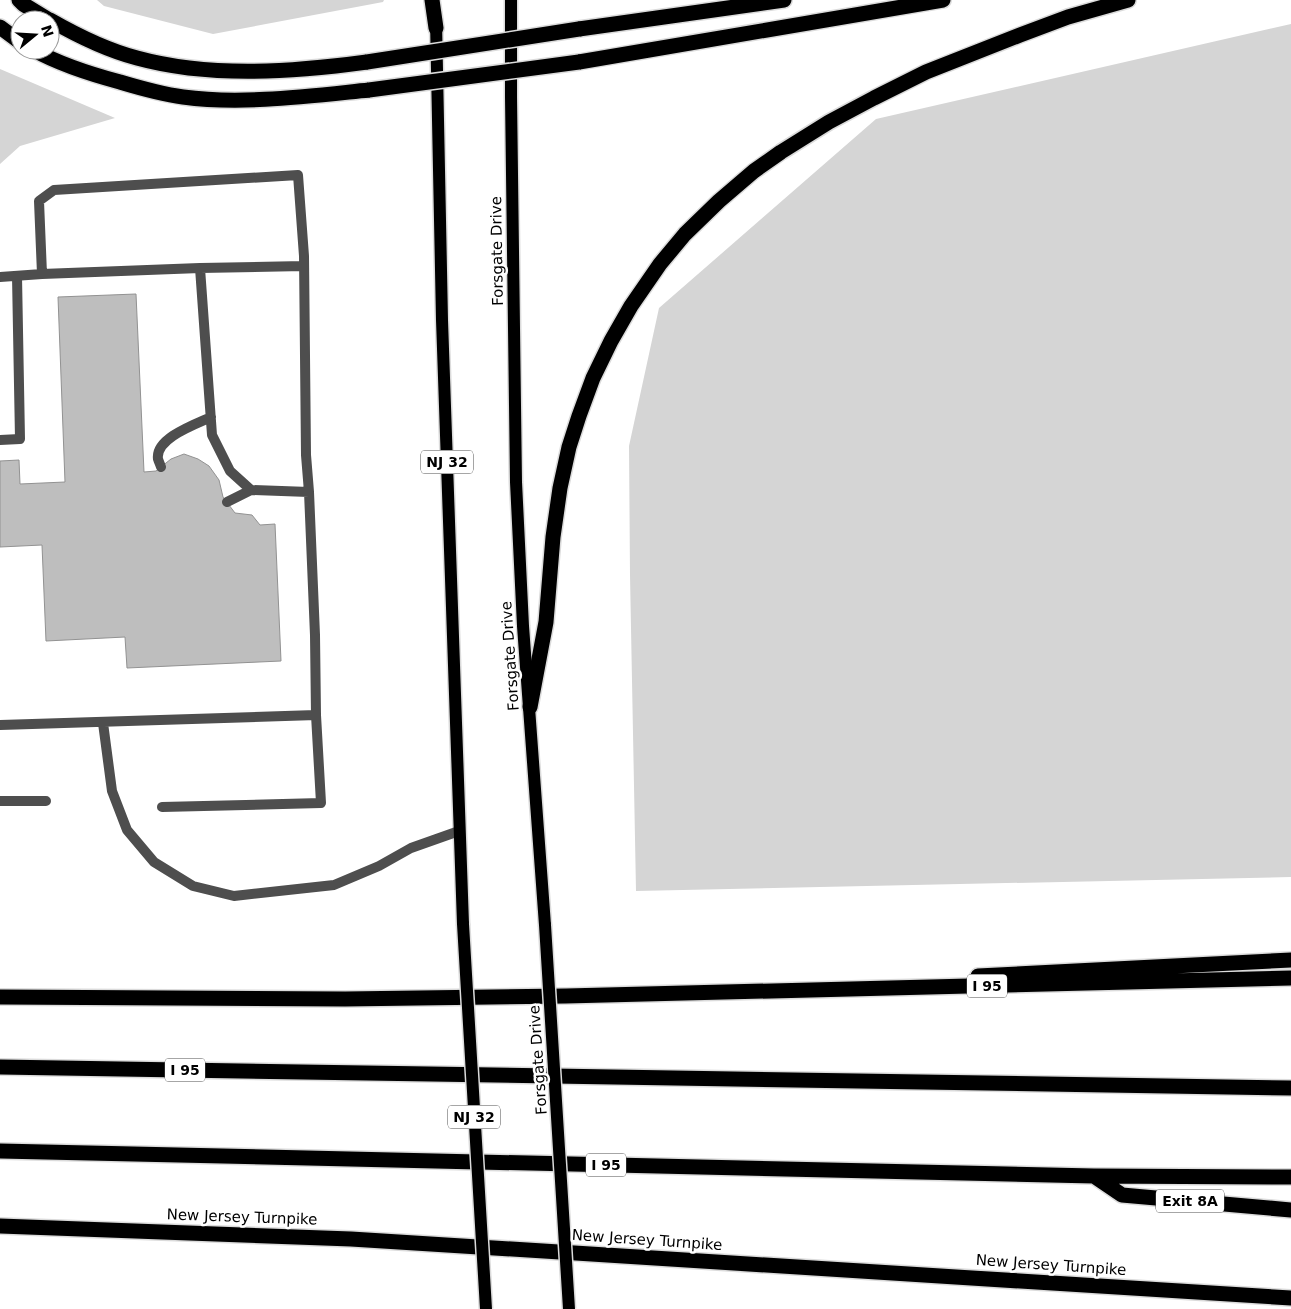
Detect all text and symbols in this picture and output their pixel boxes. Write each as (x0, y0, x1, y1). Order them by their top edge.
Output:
north arrow (10, 10, 60, 60)
text: N (38, 23, 57, 39)
street label: Forsgate Drive (487, 196, 507, 306)
road number: NJ 32 (421, 451, 473, 474)
street label: Forsgate Drive (497, 601, 523, 711)
road number: I 95 (967, 974, 1007, 998)
street label: Forsgate Drive (525, 1005, 551, 1115)
road number: I 95 (165, 1058, 205, 1082)
road number: NJ 32 (448, 1106, 500, 1128)
road number: I 95 (586, 1154, 626, 1176)
road number: Exit 8A (1156, 1190, 1224, 1212)
street label: New Jersey Turnpike (166, 1205, 318, 1229)
street label: New Jersey Turnpike (571, 1226, 723, 1254)
street label: New Jersey Turnpike (975, 1251, 1127, 1279)

